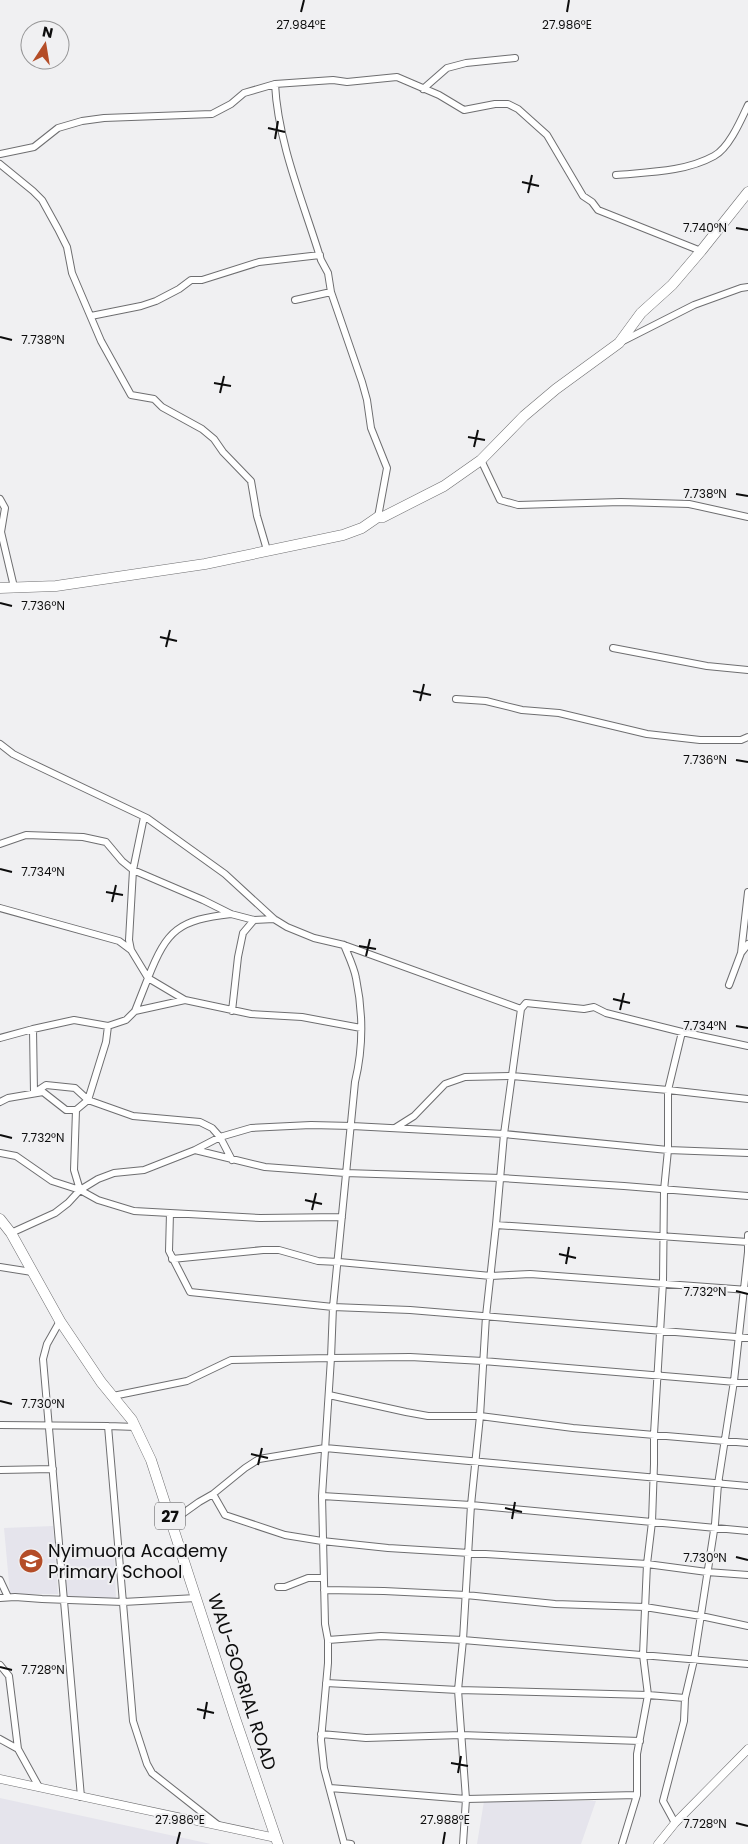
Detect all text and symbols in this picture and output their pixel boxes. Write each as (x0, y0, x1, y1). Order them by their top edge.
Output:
text: 27.984°E (276, 16, 326, 33)
text: 27.986°E (542, 16, 592, 33)
north arrow (20, 20, 70, 70)
text: N (40, 21, 55, 43)
text: 7.740°N (683, 219, 727, 236)
text: 7.738°N (21, 331, 65, 348)
text: 7.738°N (683, 485, 727, 502)
text: 7.736°N (21, 597, 65, 614)
text: 7.736°N (683, 751, 727, 768)
text: 7.734°N (21, 863, 65, 880)
text: 7.734°N (683, 1017, 727, 1034)
text: 7.732°N (22, 1129, 64, 1146)
text: 7.732°N (684, 1283, 726, 1300)
text: 7.730°N (21, 1395, 65, 1412)
road number: 27 (155, 1502, 185, 1530)
place label: Nyimuora Academy Primary School (48, 1538, 228, 1584)
school or university icon: Nyimuora Academy Primary School (18, 1548, 44, 1574)
text: 7.730°N (683, 1549, 727, 1566)
street label: WAU-GOGRIAL ROAD (202, 1591, 283, 1773)
text: 7.728°N (21, 1661, 65, 1678)
text: 27.986°E (155, 1811, 205, 1828)
text: 27.988°E (420, 1811, 470, 1828)
text: 7.728°N (683, 1815, 727, 1832)

